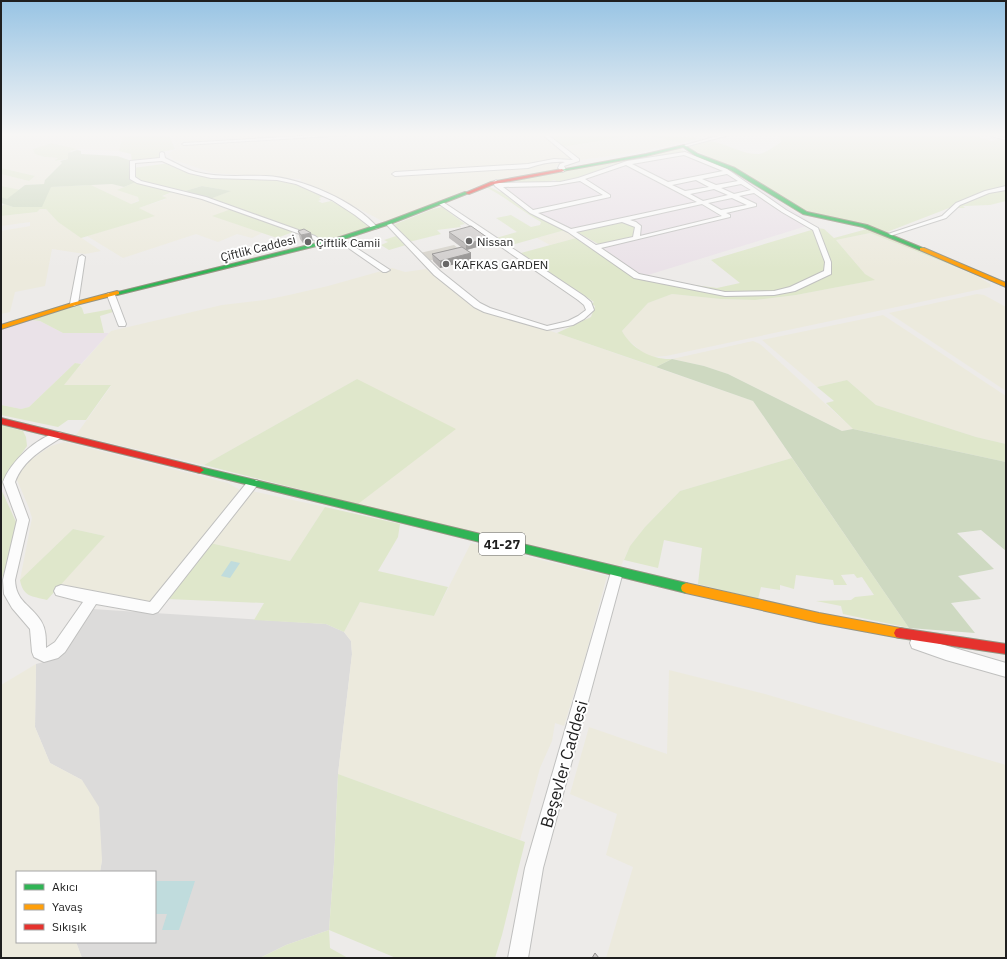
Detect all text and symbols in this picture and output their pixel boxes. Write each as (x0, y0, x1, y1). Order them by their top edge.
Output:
street label: Çiftlik Caddesi (219, 231, 297, 265)
place label: Nissan (477, 234, 513, 249)
place label: Çiftlik Camii (316, 235, 380, 250)
marker: Nissan (464, 236, 474, 246)
marker: Çiftlik Camii (303, 237, 313, 247)
place label: KAFKAS GARDEN (454, 257, 548, 272)
marker: KAFKAS GARDEN (441, 259, 451, 269)
road number: 41-27 (479, 533, 525, 555)
street label: Beşevler Caddesi (535, 698, 593, 830)
legend (16, 871, 156, 943)
text: Akıcı (52, 879, 78, 894)
text: Yavaş (52, 899, 83, 914)
text: Sıkışık (52, 919, 87, 934)

